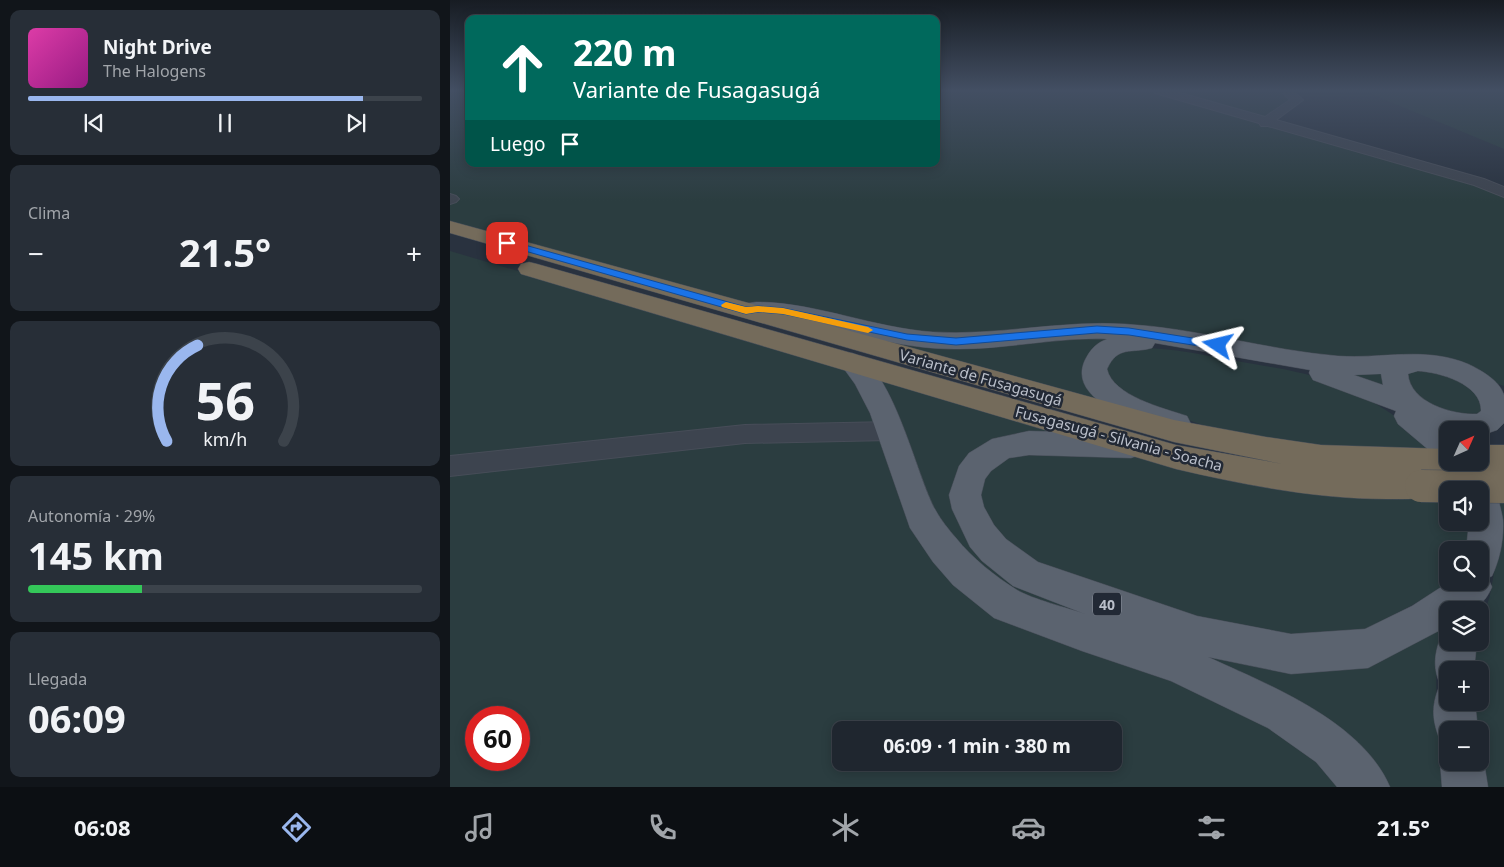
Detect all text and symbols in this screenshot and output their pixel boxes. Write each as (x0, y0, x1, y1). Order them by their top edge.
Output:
text: 220 m (573, 29, 676, 76)
text: Night Drive (103, 34, 212, 60)
icon: ahead (490, 35, 555, 100)
text: The Halogens (103, 60, 206, 82)
text: Variante de Fusagasugá (573, 74, 820, 104)
icon: previous (80, 109, 108, 137)
icon: pause (211, 109, 239, 137)
icon: next (342, 109, 370, 137)
icon: arrive (556, 130, 584, 158)
text: Luego (490, 131, 546, 157)
text: Clima (28, 202, 70, 224)
pin (486, 222, 528, 264)
text: 21.5° (179, 226, 271, 278)
icon: arrive (493, 229, 521, 257)
text: − (28, 234, 44, 272)
text: + (406, 234, 422, 272)
position arrow (1191, 318, 1243, 370)
street label: Variante de Fusagasugá (897, 344, 1065, 410)
text: 56 (195, 364, 255, 435)
street label: Fusagasugá - Silvania - Soacha (1013, 401, 1225, 475)
north arrow (1439, 421, 1489, 471)
map controls (1439, 421, 1489, 771)
text: km/h (203, 427, 247, 451)
button: sound (1439, 481, 1489, 531)
text: Autonomía · 29% (28, 505, 155, 527)
text: 145 km (28, 529, 164, 581)
button: search (1439, 541, 1489, 591)
road number: 40 (1093, 592, 1121, 616)
button: layers (1439, 601, 1489, 651)
button: + (1439, 661, 1489, 711)
text: Llegada (28, 668, 87, 690)
text: 06:09 (28, 692, 126, 744)
speed limit sign: 60 (465, 706, 530, 771)
button: − (1439, 721, 1489, 771)
text: 06:09 · 1 min · 380 m (883, 733, 1071, 759)
icon: directions (279, 810, 314, 845)
icon: music (462, 810, 497, 845)
icon: phone (645, 810, 680, 845)
icon: climate (828, 810, 863, 845)
icon: car (1011, 810, 1046, 845)
icon: filters (1194, 810, 1229, 845)
text: 06:08 (74, 812, 131, 842)
text: 21.5° (1377, 812, 1430, 842)

